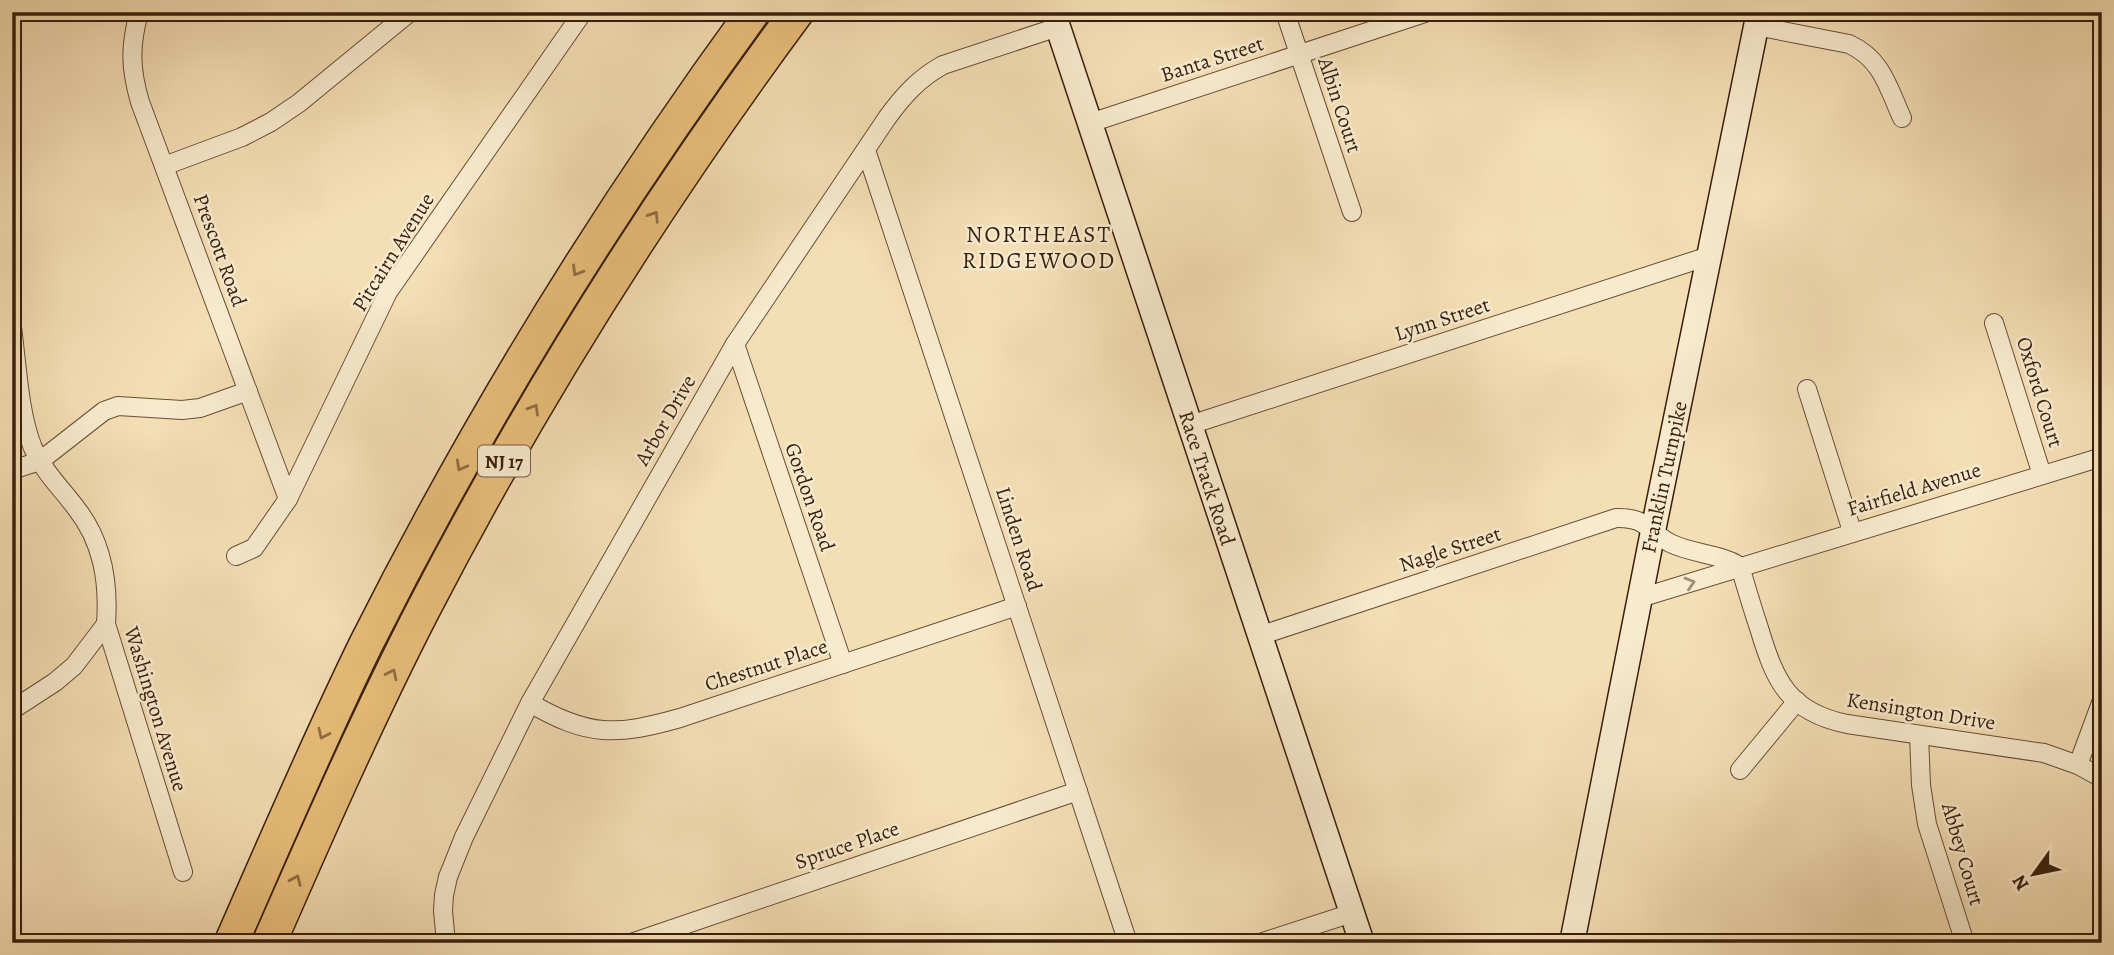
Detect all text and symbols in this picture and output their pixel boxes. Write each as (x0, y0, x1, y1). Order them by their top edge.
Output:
street label: Banta Street (1157, 29, 1267, 89)
street label: Albin Court (1311, 53, 1369, 156)
street label: Pitcairn Avenue (345, 187, 441, 317)
street label: Prescott Road (187, 190, 254, 311)
one-way arrow (646, 210, 659, 223)
district label: NORTHEAST RIDGEWOOD (962, 219, 1116, 276)
one-way arrow (572, 263, 585, 276)
street label: Lynn Street (1391, 290, 1493, 348)
street label: Oxford Court (2010, 333, 2070, 451)
street label: Arbor Drive (627, 370, 702, 471)
street label: Franklin Turnpike (1634, 398, 1694, 556)
one-way arrow (526, 403, 539, 416)
street label: Race Track Road (1172, 407, 1242, 550)
street label: Gordon Road (778, 439, 842, 556)
road number: NJ 17 (478, 446, 530, 476)
street label: Fairfield Avenue (1844, 455, 1984, 523)
one-way arrow (456, 459, 469, 472)
street label: Linden Road (989, 483, 1049, 595)
street label: Nagle Street (1396, 519, 1504, 579)
one-way arrow (1684, 576, 1696, 591)
street label: Washington Avenue (117, 622, 194, 795)
street label: Chestnut Place (701, 632, 831, 698)
one-way arrow (383, 669, 397, 681)
street label: Kensington Drive (1845, 685, 1997, 737)
one-way arrow (317, 727, 331, 739)
street label: Abbey Court (1935, 798, 1991, 909)
street label: Spruce Place (791, 814, 903, 876)
north arrow (1998, 839, 2068, 909)
text: N (2006, 870, 2035, 896)
one-way arrow (288, 875, 302, 887)

